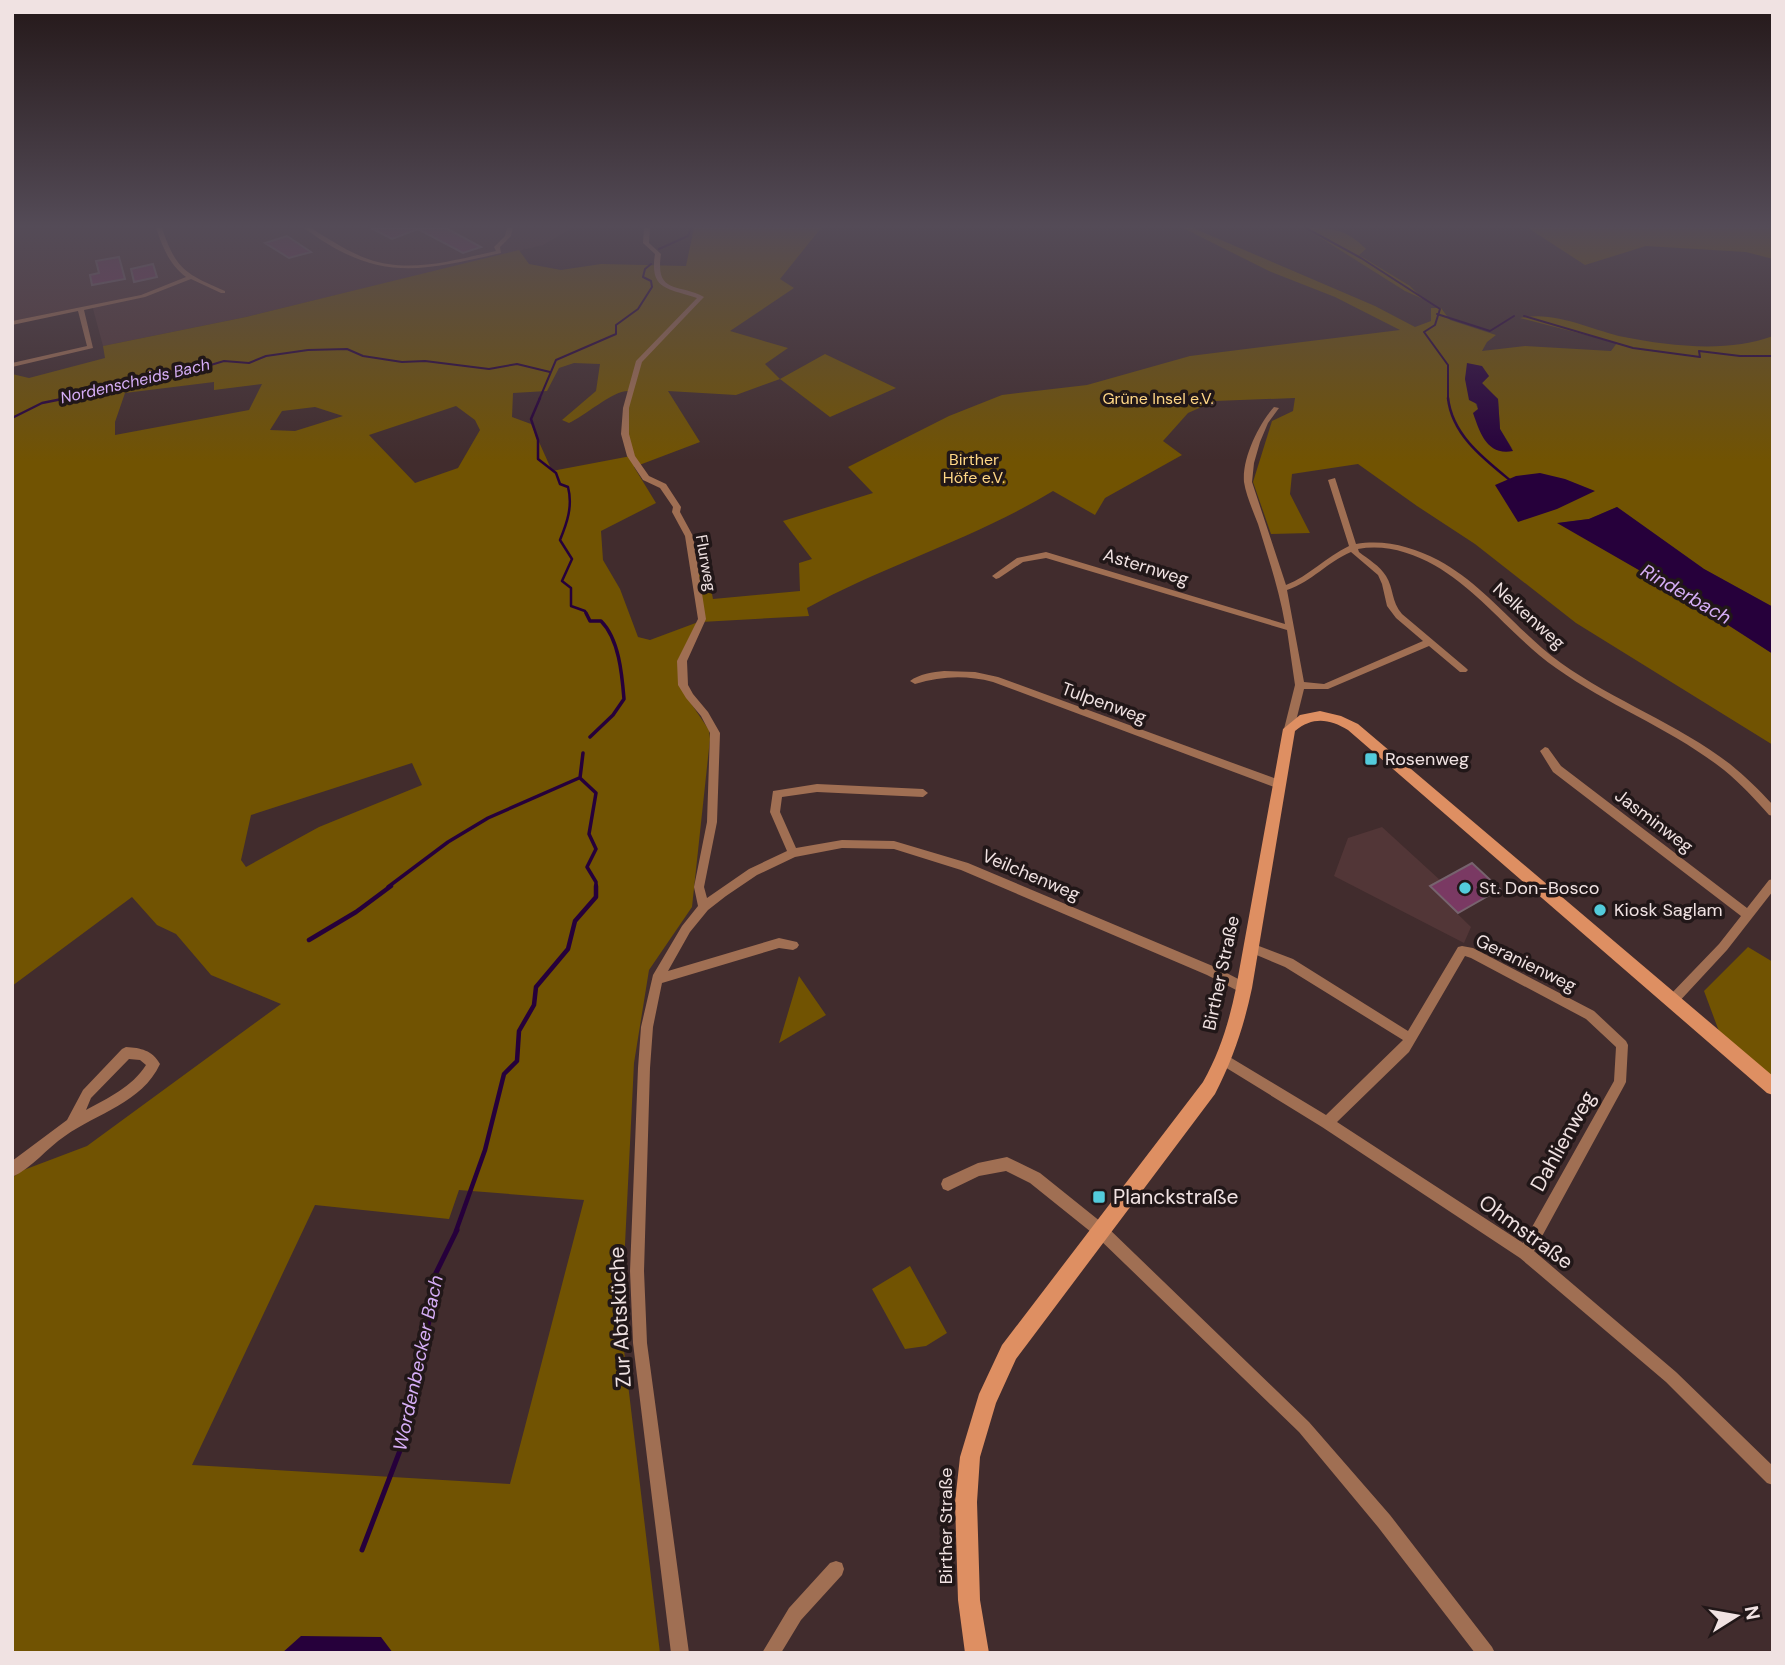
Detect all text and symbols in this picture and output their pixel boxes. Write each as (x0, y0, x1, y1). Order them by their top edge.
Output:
water label: Nordenscheids Bach (58, 354, 212, 408)
park label: Grüne Insel e.V. (1102, 388, 1214, 409)
park label: Birther Höfe e.V. (943, 449, 1005, 488)
street label: Flurweg (691, 533, 721, 593)
street label: Asternweg (1100, 543, 1192, 591)
water label: Rinderbach (1636, 558, 1736, 630)
street label: Nelkenweg (1488, 577, 1570, 655)
street label: Tulpenweg (1058, 677, 1150, 729)
place label: Rosenweg (1385, 747, 1469, 771)
marker: Rosenweg (1363, 751, 1379, 767)
street label: Jasminweg (1610, 784, 1698, 858)
street label: Veilchenweg (978, 844, 1084, 906)
place label: St. Don-Bosco (1479, 876, 1600, 900)
marker: St. Don-Bosco (1457, 880, 1473, 896)
place label: Kiosk Saglam (1614, 898, 1723, 922)
marker: Kiosk Saglam (1592, 902, 1608, 918)
street label: Birther Straße (1197, 913, 1245, 1033)
street label: Geranienweg (1472, 928, 1580, 998)
street label: Dahlienweg (1524, 1085, 1602, 1196)
place label: Planckstraße (1113, 1183, 1238, 1211)
street label: Ohmstraße (1473, 1188, 1579, 1276)
marker: Planckstraße (1091, 1189, 1107, 1205)
street label: Zur Abtsküche (602, 1246, 638, 1388)
water label: Wordenbecker Bach (387, 1273, 449, 1453)
street label: Birther Straße (934, 1468, 958, 1584)
north arrow (1701, 1581, 1771, 1651)
text: N (1739, 1604, 1766, 1622)

